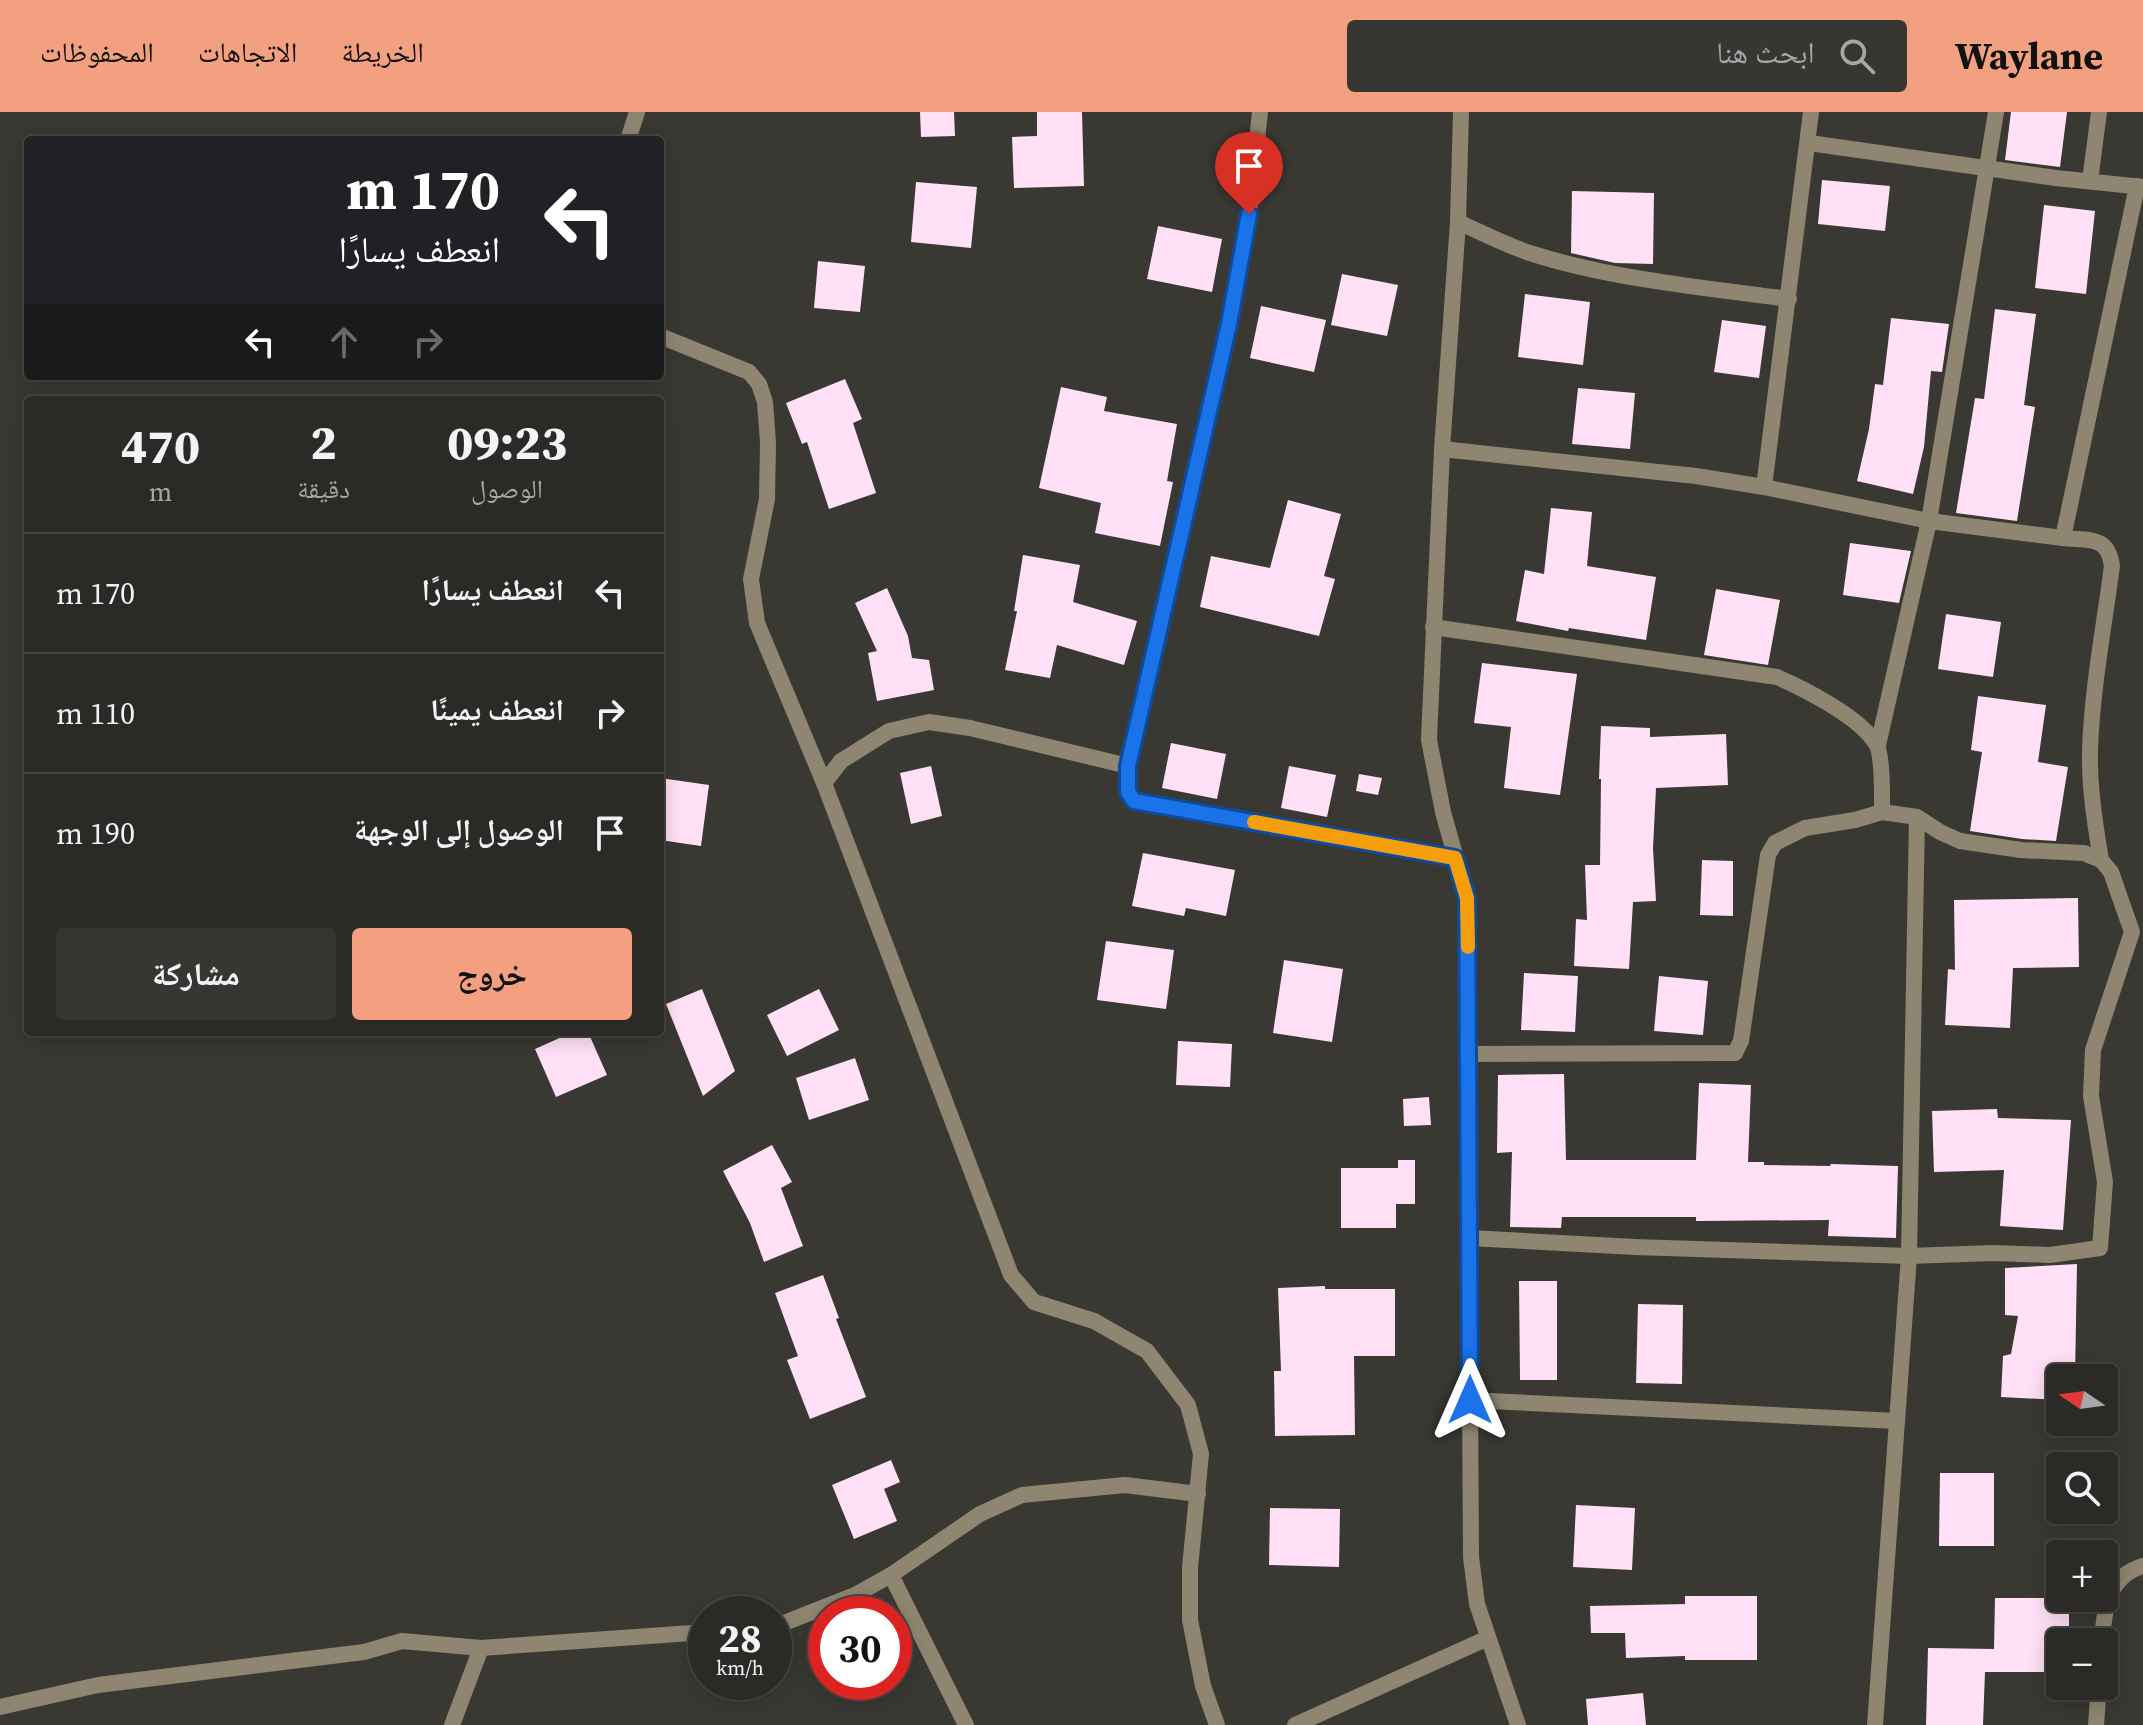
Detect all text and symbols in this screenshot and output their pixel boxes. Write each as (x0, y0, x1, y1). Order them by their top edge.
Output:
search box (1347, 20, 1907, 92)
text: Waylane (1955, 30, 2103, 82)
text: ابحث هنا (1716, 32, 1815, 73)
text: المحفوظات (40, 33, 154, 71)
text: الاتجاهات (198, 33, 297, 71)
text: الخريطة (341, 33, 424, 71)
icon: search (1835, 34, 1879, 78)
pin (1215, 132, 1283, 214)
icon: arrive (1227, 144, 1271, 188)
text: 170 m (346, 151, 500, 228)
icon: left (528, 168, 632, 272)
text: انعطف يسارًا (338, 225, 500, 274)
icon: left (238, 320, 282, 364)
icon: ahead (322, 320, 366, 364)
icon: right (406, 320, 450, 364)
text: 2 (310, 409, 337, 475)
text: 09:23 (447, 409, 567, 475)
text: 470 (121, 413, 200, 479)
text: دقيقة (297, 471, 350, 507)
text: الوصول (471, 471, 543, 507)
text: m (149, 474, 172, 510)
text: انعطف يسارًا (422, 569, 564, 610)
icon: left (588, 571, 632, 615)
text: 170 m (56, 573, 135, 614)
text: انعطف يمينًا (430, 689, 564, 730)
icon: right (588, 691, 632, 735)
text: 110 m (56, 693, 135, 734)
text: الوصول إلى الوجهة (354, 809, 564, 850)
icon: arrive (588, 811, 632, 855)
text: 190 m (56, 813, 135, 854)
button: مشاركة (56, 928, 336, 1020)
button: خروج (352, 928, 632, 1020)
position arrow (1428, 1358, 1512, 1442)
north arrow (2046, 1364, 2118, 1436)
map controls (2046, 1364, 2118, 1700)
button: search (2046, 1452, 2118, 1524)
button: + (2046, 1540, 2118, 1612)
speed limit sign: 30 (808, 1596, 912, 1700)
text: 28 (718, 1611, 762, 1665)
button: − (2046, 1628, 2118, 1700)
text: km/h (716, 1654, 764, 1682)

